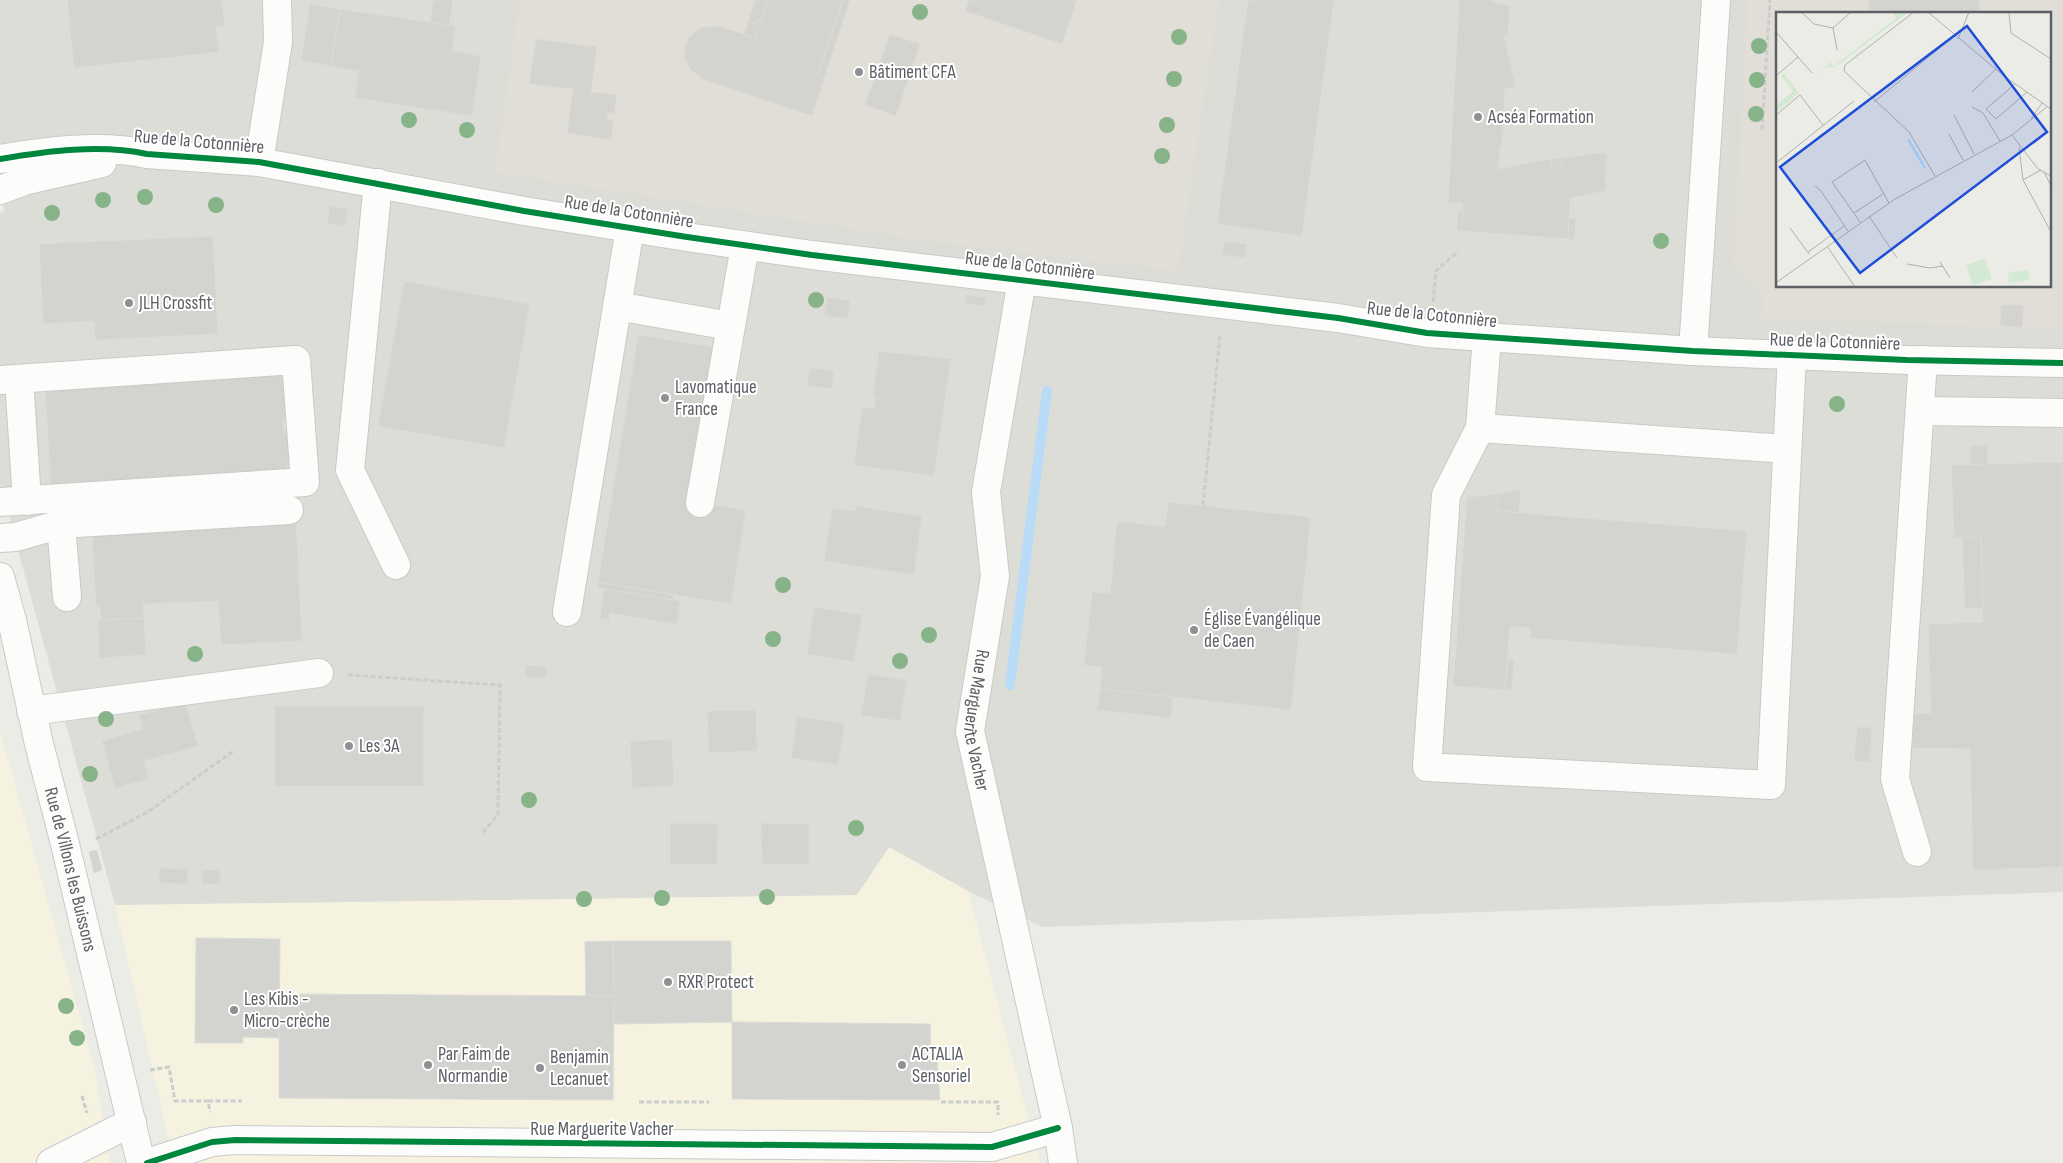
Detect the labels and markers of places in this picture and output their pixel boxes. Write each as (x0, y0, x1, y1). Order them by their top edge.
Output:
place label: Bâtiment CFA (869, 61, 956, 84)
marker: Bâtiment CFA (853, 66, 865, 78)
place label: Acséa Formation (1487, 106, 1594, 129)
marker: Acséa Formation (1472, 111, 1484, 123)
place label: JLH Crossfit (138, 292, 213, 315)
marker: JLH Crossfit (123, 297, 135, 309)
place label: Lavomatique France (675, 376, 757, 421)
marker: Lavomatique France (659, 392, 671, 404)
place label: Église Évangélique de Caen (1204, 608, 1321, 653)
marker: Église Évangélique de Caen (1188, 624, 1200, 636)
place label: Les 3A (359, 735, 400, 758)
marker: Les 3A (343, 740, 355, 752)
place label: RXR Protect (678, 971, 754, 994)
marker: RXR Protect (662, 976, 674, 988)
place label: Les Kibis - Micro-crèche (244, 988, 330, 1033)
marker: Les Kibis - Micro-crèche (228, 1004, 240, 1016)
place label: Par Faim de Normandie (438, 1043, 510, 1088)
place label: ACTALIA Sensoriel (911, 1043, 971, 1088)
place label: Benjamin Lecanuet (550, 1046, 609, 1091)
marker: Par Faim de Normandie (422, 1059, 434, 1071)
marker: ACTALIA Sensoriel (896, 1059, 908, 1071)
marker: Benjamin Lecanuet (534, 1062, 546, 1074)

